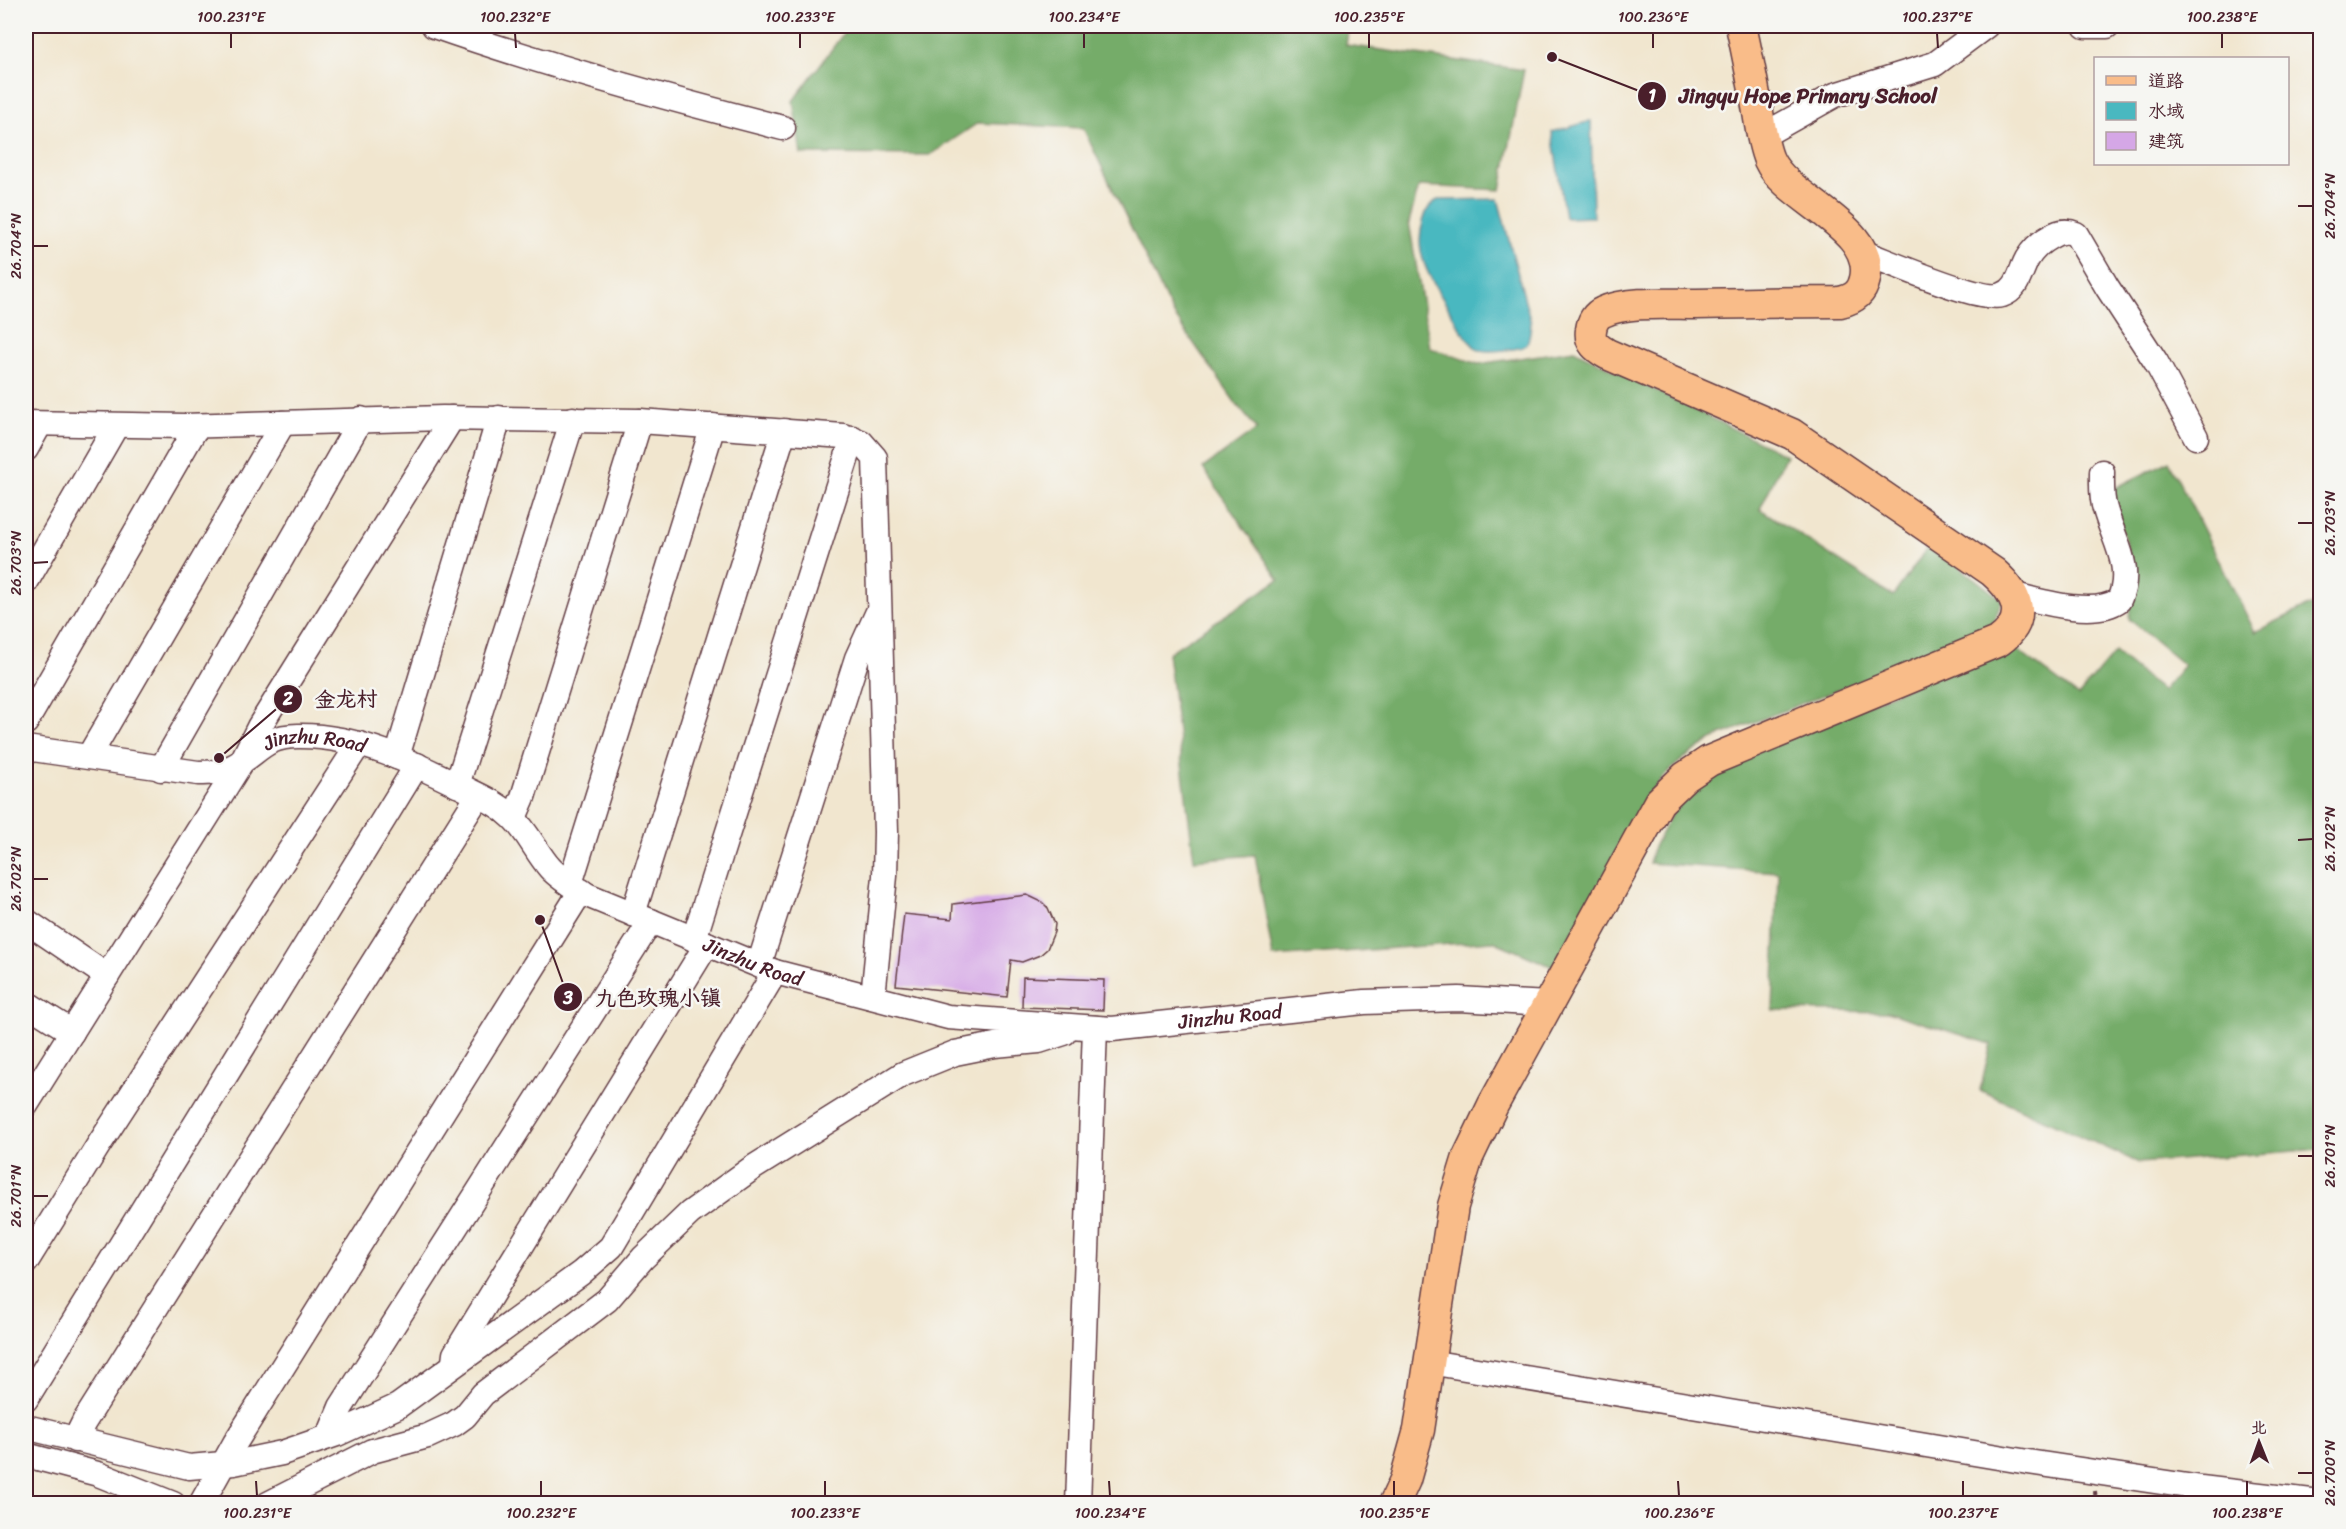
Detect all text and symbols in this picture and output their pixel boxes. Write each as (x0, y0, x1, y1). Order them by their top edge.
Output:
text: 100.231°E (197, 4, 267, 30)
text: 100.232°E (480, 4, 552, 30)
text: 100.233°E (765, 4, 837, 30)
text: 100.234°E (1049, 4, 1121, 30)
text: 100.235°E (1334, 4, 1406, 30)
text: 100.236°E (1618, 4, 1690, 30)
text: 100.237°E (1902, 4, 1974, 30)
text: 100.238°E (2187, 4, 2259, 30)
legend (2094, 57, 2289, 165)
text: 道路 (2148, 65, 2184, 97)
callout: Jingyu Hope Primary School (1637, 76, 1950, 115)
text: Jingyu Hope Primary School (1678, 77, 1938, 115)
text: 1 (1648, 80, 1656, 112)
text: 水域 (2148, 95, 2184, 127)
text: 建筑 (2148, 125, 2184, 157)
text: 26.704°N (2317, 172, 2343, 239)
text: 26.704°N (3, 212, 29, 279)
text: 26.703°N (2317, 490, 2343, 555)
text: 26.703°N (3, 530, 29, 595)
callout: 金龙村 (273, 679, 390, 718)
text: 金龙村 (315, 680, 378, 718)
text: 2 (282, 683, 294, 715)
street label: Jinzhu Road (255, 718, 372, 763)
text: 26.702°N (2317, 806, 2343, 872)
text: 26.702°N (3, 846, 29, 912)
street label: Jinzhu Road (697, 927, 808, 996)
callout: 九色玫瑰小镇 (553, 978, 733, 1017)
text: 九色玫瑰小镇 (595, 979, 721, 1017)
text: 3 (562, 982, 573, 1014)
street label: Jinzhu Road (1175, 993, 1285, 1039)
text: 26.701°N (2317, 1124, 2343, 1188)
text: 26.701°N (3, 1164, 29, 1228)
north arrow (2229, 1412, 2289, 1472)
text: 北 (2250, 1413, 2267, 1442)
text: 26.700°N (2317, 1439, 2343, 1506)
text: 100.231°E (223, 1500, 293, 1526)
text: 100.232°E (506, 1500, 578, 1526)
text: 100.233°E (790, 1500, 862, 1526)
text: 100.234°E (1075, 1500, 1147, 1526)
text: 100.235°E (1359, 1500, 1431, 1526)
text: 100.236°E (1644, 1500, 1716, 1526)
text: 100.237°E (1928, 1500, 2000, 1526)
text: 100.238°E (2212, 1500, 2284, 1526)

